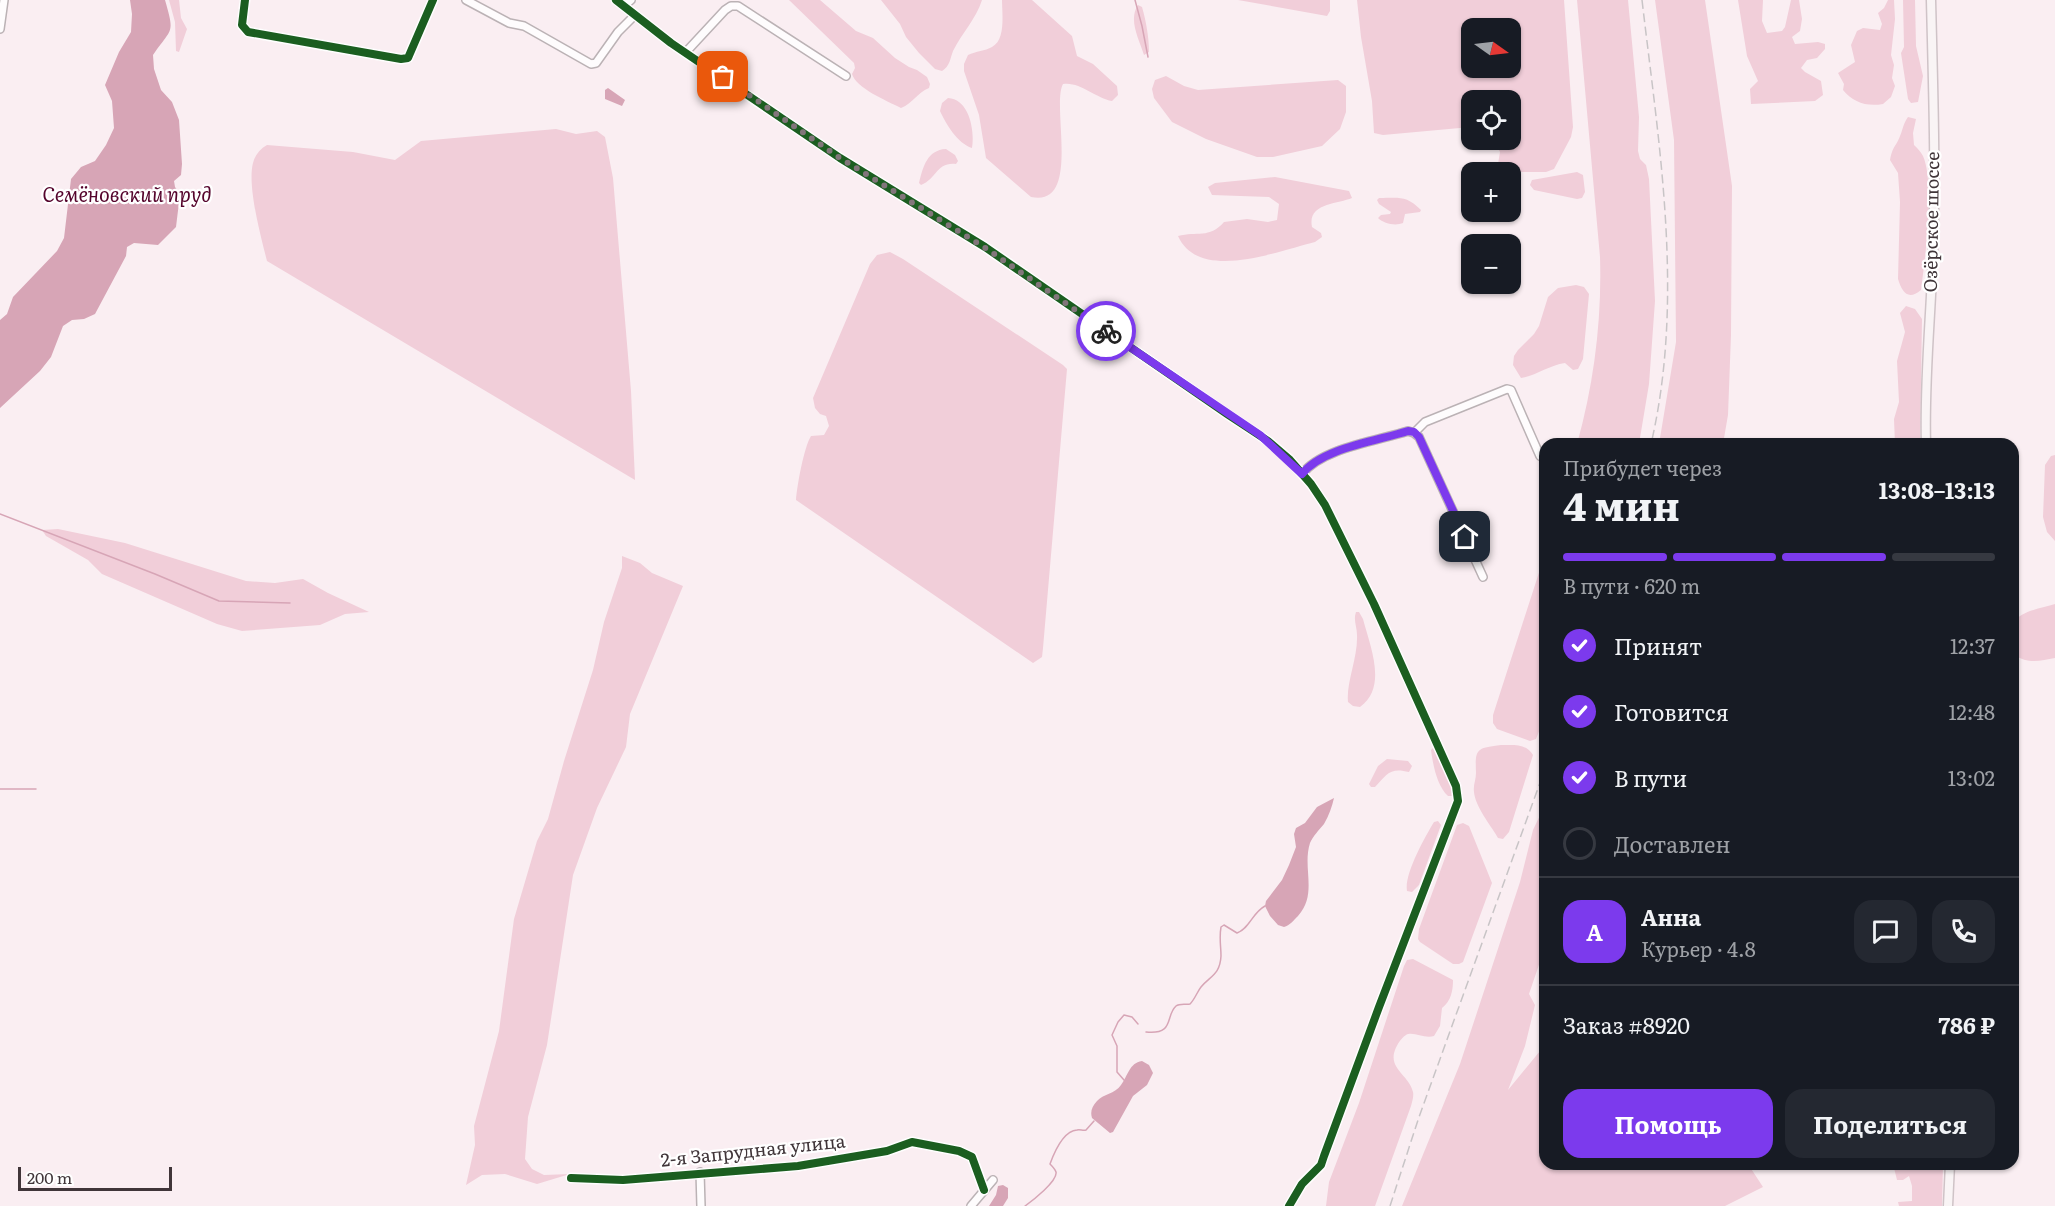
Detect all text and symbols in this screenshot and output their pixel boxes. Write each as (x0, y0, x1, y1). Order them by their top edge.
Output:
north arrow (1461, 18, 1521, 78)
map controls (1461, 18, 1521, 294)
pin (697, 51, 748, 102)
icon: bag (706, 60, 739, 93)
button: locate (1461, 90, 1521, 150)
street label: Озёрское шоссе (1916, 151, 1945, 293)
button: + (1461, 162, 1521, 222)
water label: Семёновский пруд (42, 178, 212, 208)
button: − (1461, 234, 1521, 294)
courier (1076, 301, 1136, 361)
icon: bike (1090, 315, 1123, 348)
text: Прибудет через (1563, 452, 1722, 482)
text: 13:08–13:13 (1879, 473, 1995, 506)
text: 4 мин (1563, 475, 1680, 533)
pin (1439, 511, 1490, 562)
icon: home (1448, 520, 1481, 553)
text: В пути · 620 m (1563, 570, 1700, 600)
icon: check (1563, 629, 1596, 662)
text: Принят (1614, 629, 1702, 662)
text: 12:37 (1950, 630, 1995, 660)
icon: check (1563, 695, 1596, 728)
text: Готовится (1614, 695, 1729, 728)
text: 12:48 (1948, 696, 1995, 726)
icon: check (1563, 761, 1596, 794)
text: В пути (1614, 761, 1687, 794)
text: 13:02 (1948, 762, 1995, 792)
text: Доставлен (1614, 827, 1731, 860)
text: Анна (1641, 900, 1701, 933)
button: chat (1854, 900, 1917, 963)
button: phone (1932, 900, 1995, 963)
text: А (1586, 915, 1603, 948)
text: Курьер · 4.8 (1641, 933, 1756, 963)
text: Заказ #8920 (1563, 1008, 1690, 1041)
text: 786 ₽ (1938, 1008, 1995, 1041)
button: Помощь (1563, 1089, 1773, 1158)
button: Поделиться (1785, 1089, 1995, 1158)
street label: 2-я Запрудная улица (659, 1126, 847, 1173)
scale bar (18, 1164, 172, 1192)
text: 200 m (27, 1165, 72, 1189)

